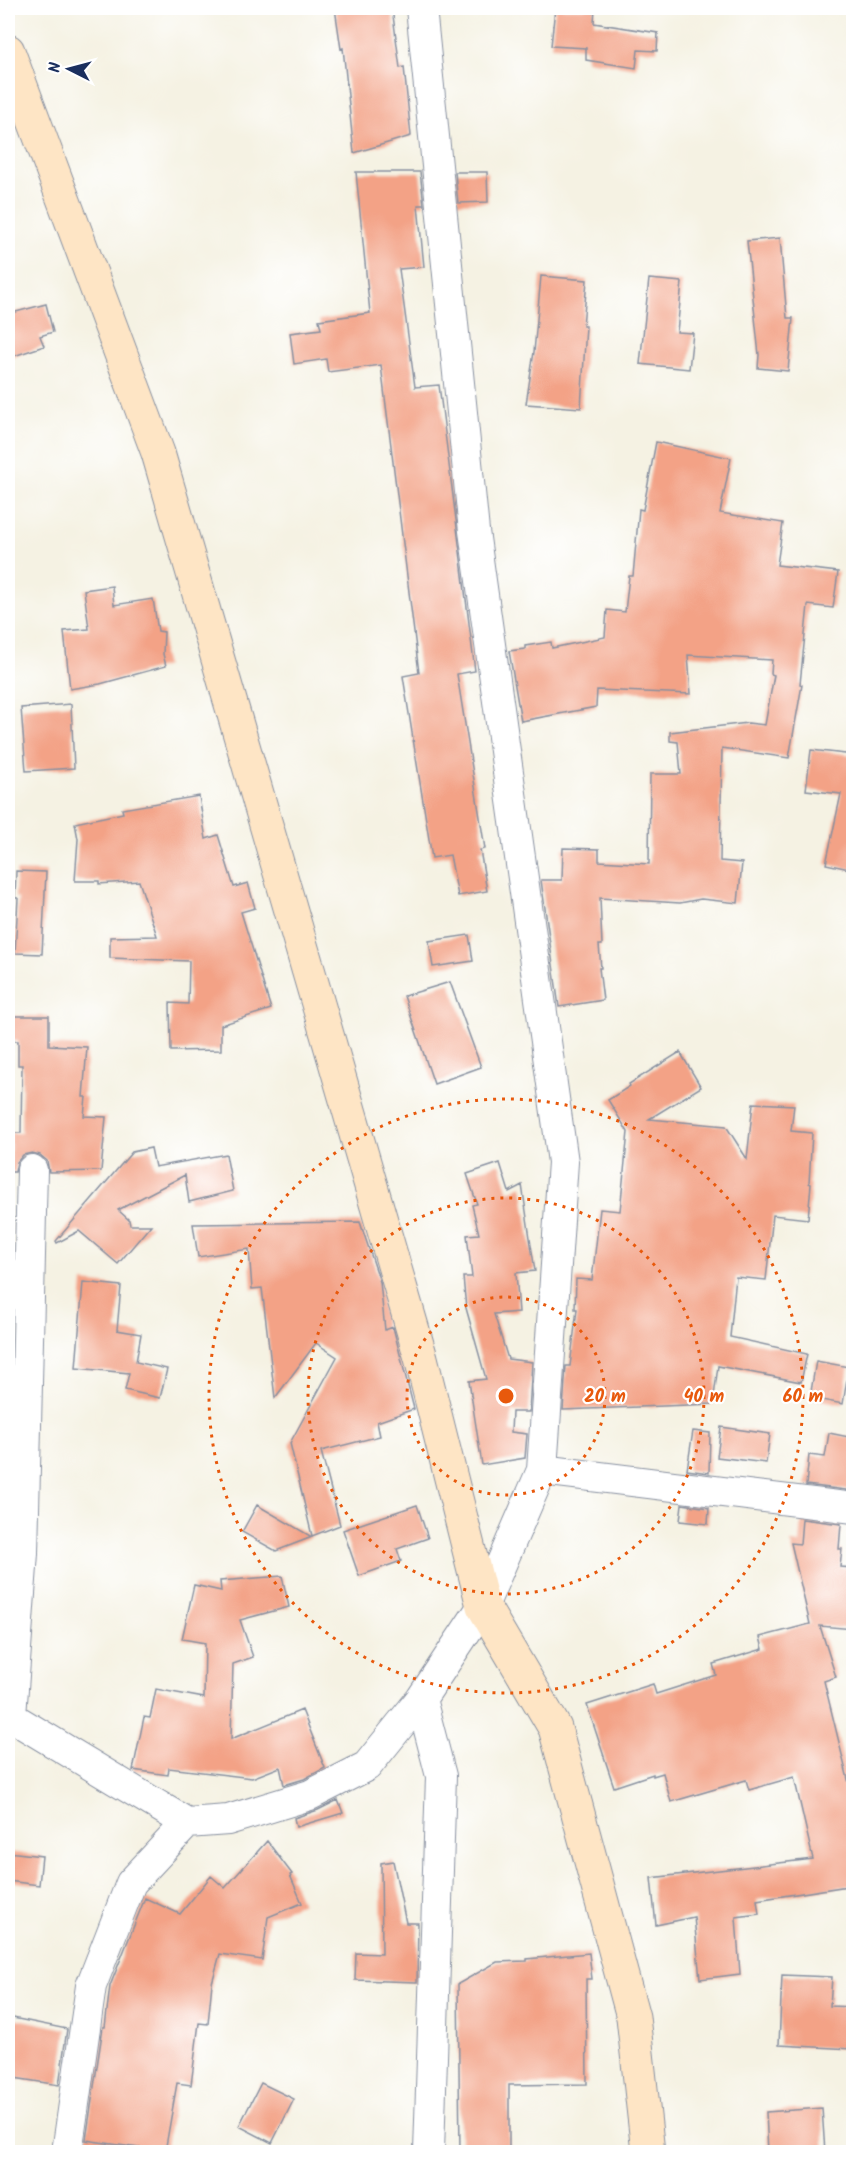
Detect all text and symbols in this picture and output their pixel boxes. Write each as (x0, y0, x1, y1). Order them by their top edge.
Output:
north arrow (39, 39, 99, 99)
text: N (43, 61, 69, 74)
text: 20 m (584, 1383, 626, 1412)
text: 40 m (684, 1383, 725, 1412)
text: 60 m (783, 1383, 824, 1412)
centre of rings (496, 1386, 516, 1406)

